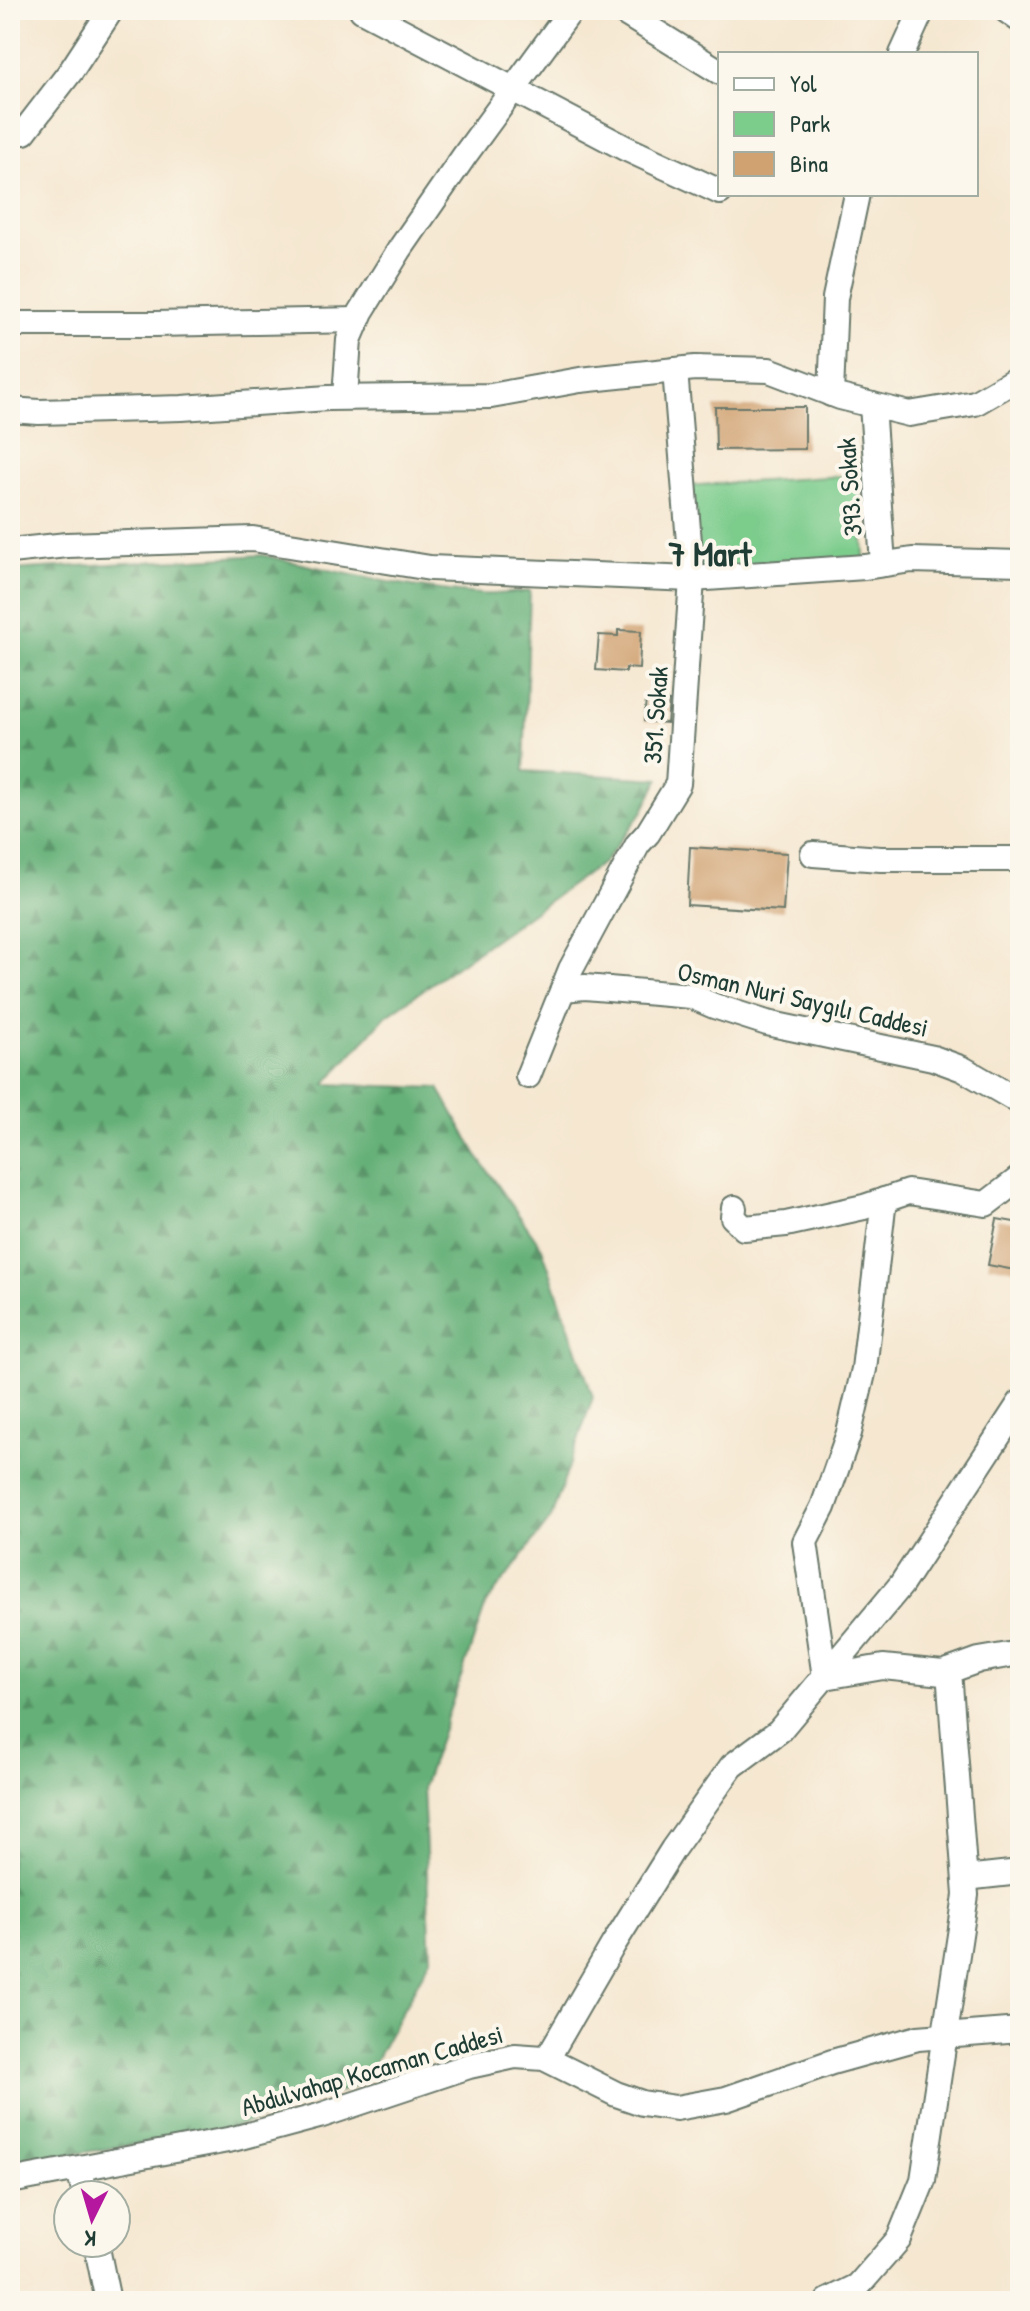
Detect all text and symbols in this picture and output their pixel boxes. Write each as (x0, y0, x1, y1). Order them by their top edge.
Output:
legend (718, 52, 978, 196)
text: Yol (790, 67, 817, 99)
text: Park (790, 107, 830, 139)
text: Bina (790, 147, 828, 179)
street label: 393. Sokak (828, 436, 870, 537)
district label: 7 Mart (669, 531, 753, 577)
street label: 351. Sokak (634, 665, 676, 765)
street label: Osman Nuri Saygılı Caddesi (674, 953, 932, 1045)
street label: Abdulvahap Kocaman Caddesi (237, 2016, 507, 2124)
north arrow (52, 2179, 132, 2259)
text: K (83, 2223, 97, 2254)

